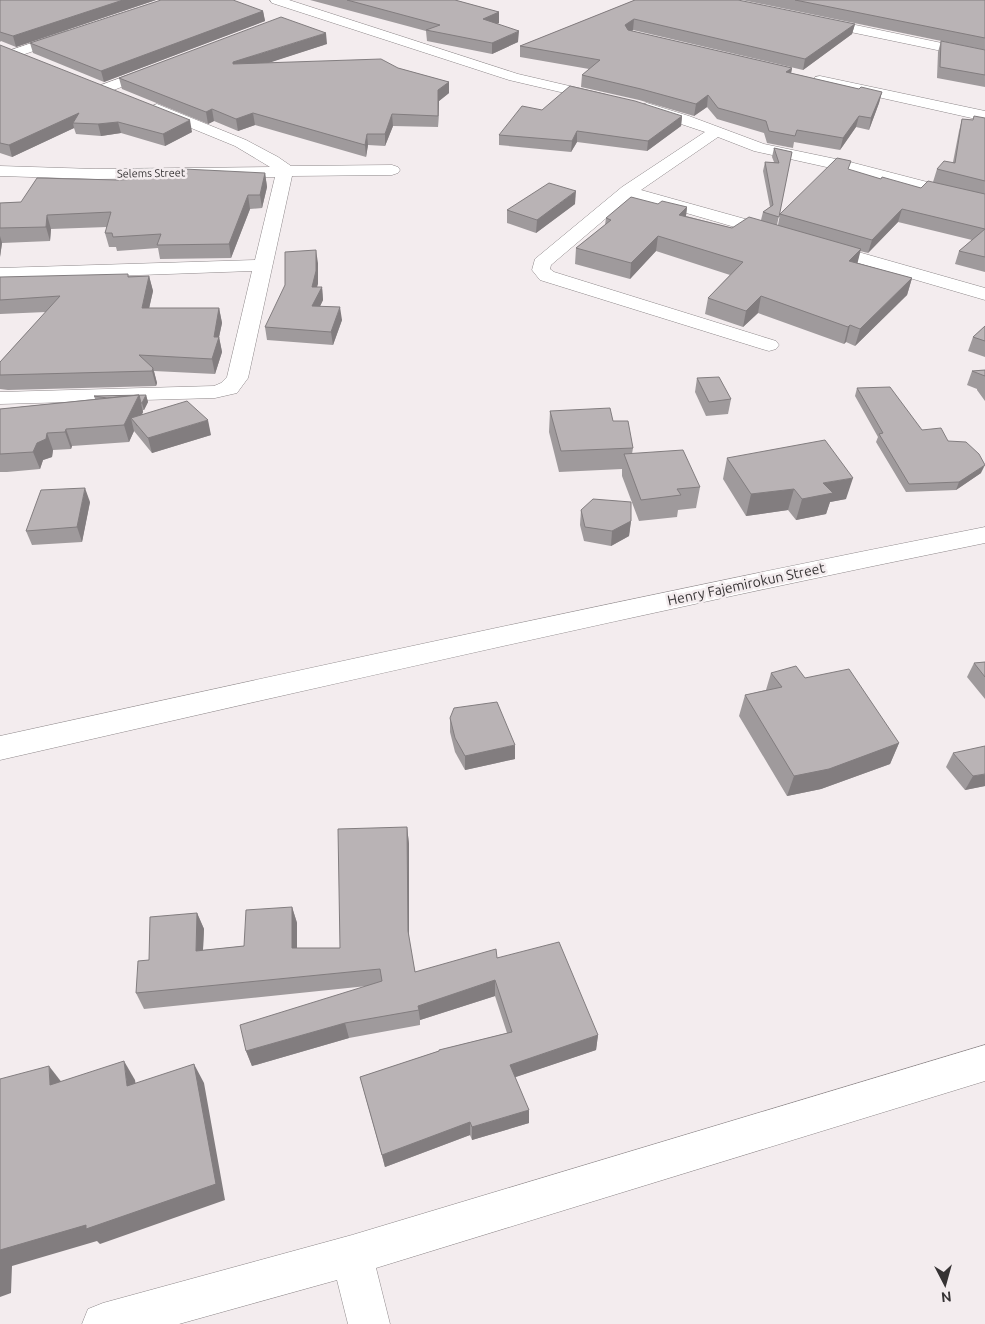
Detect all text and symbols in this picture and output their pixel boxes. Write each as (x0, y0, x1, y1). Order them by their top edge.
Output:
street label: Selems Street (117, 166, 186, 180)
street label: Henry Fajemirokun Street (666, 559, 827, 609)
north arrow (920, 1259, 970, 1309)
text: N (940, 1288, 952, 1305)

